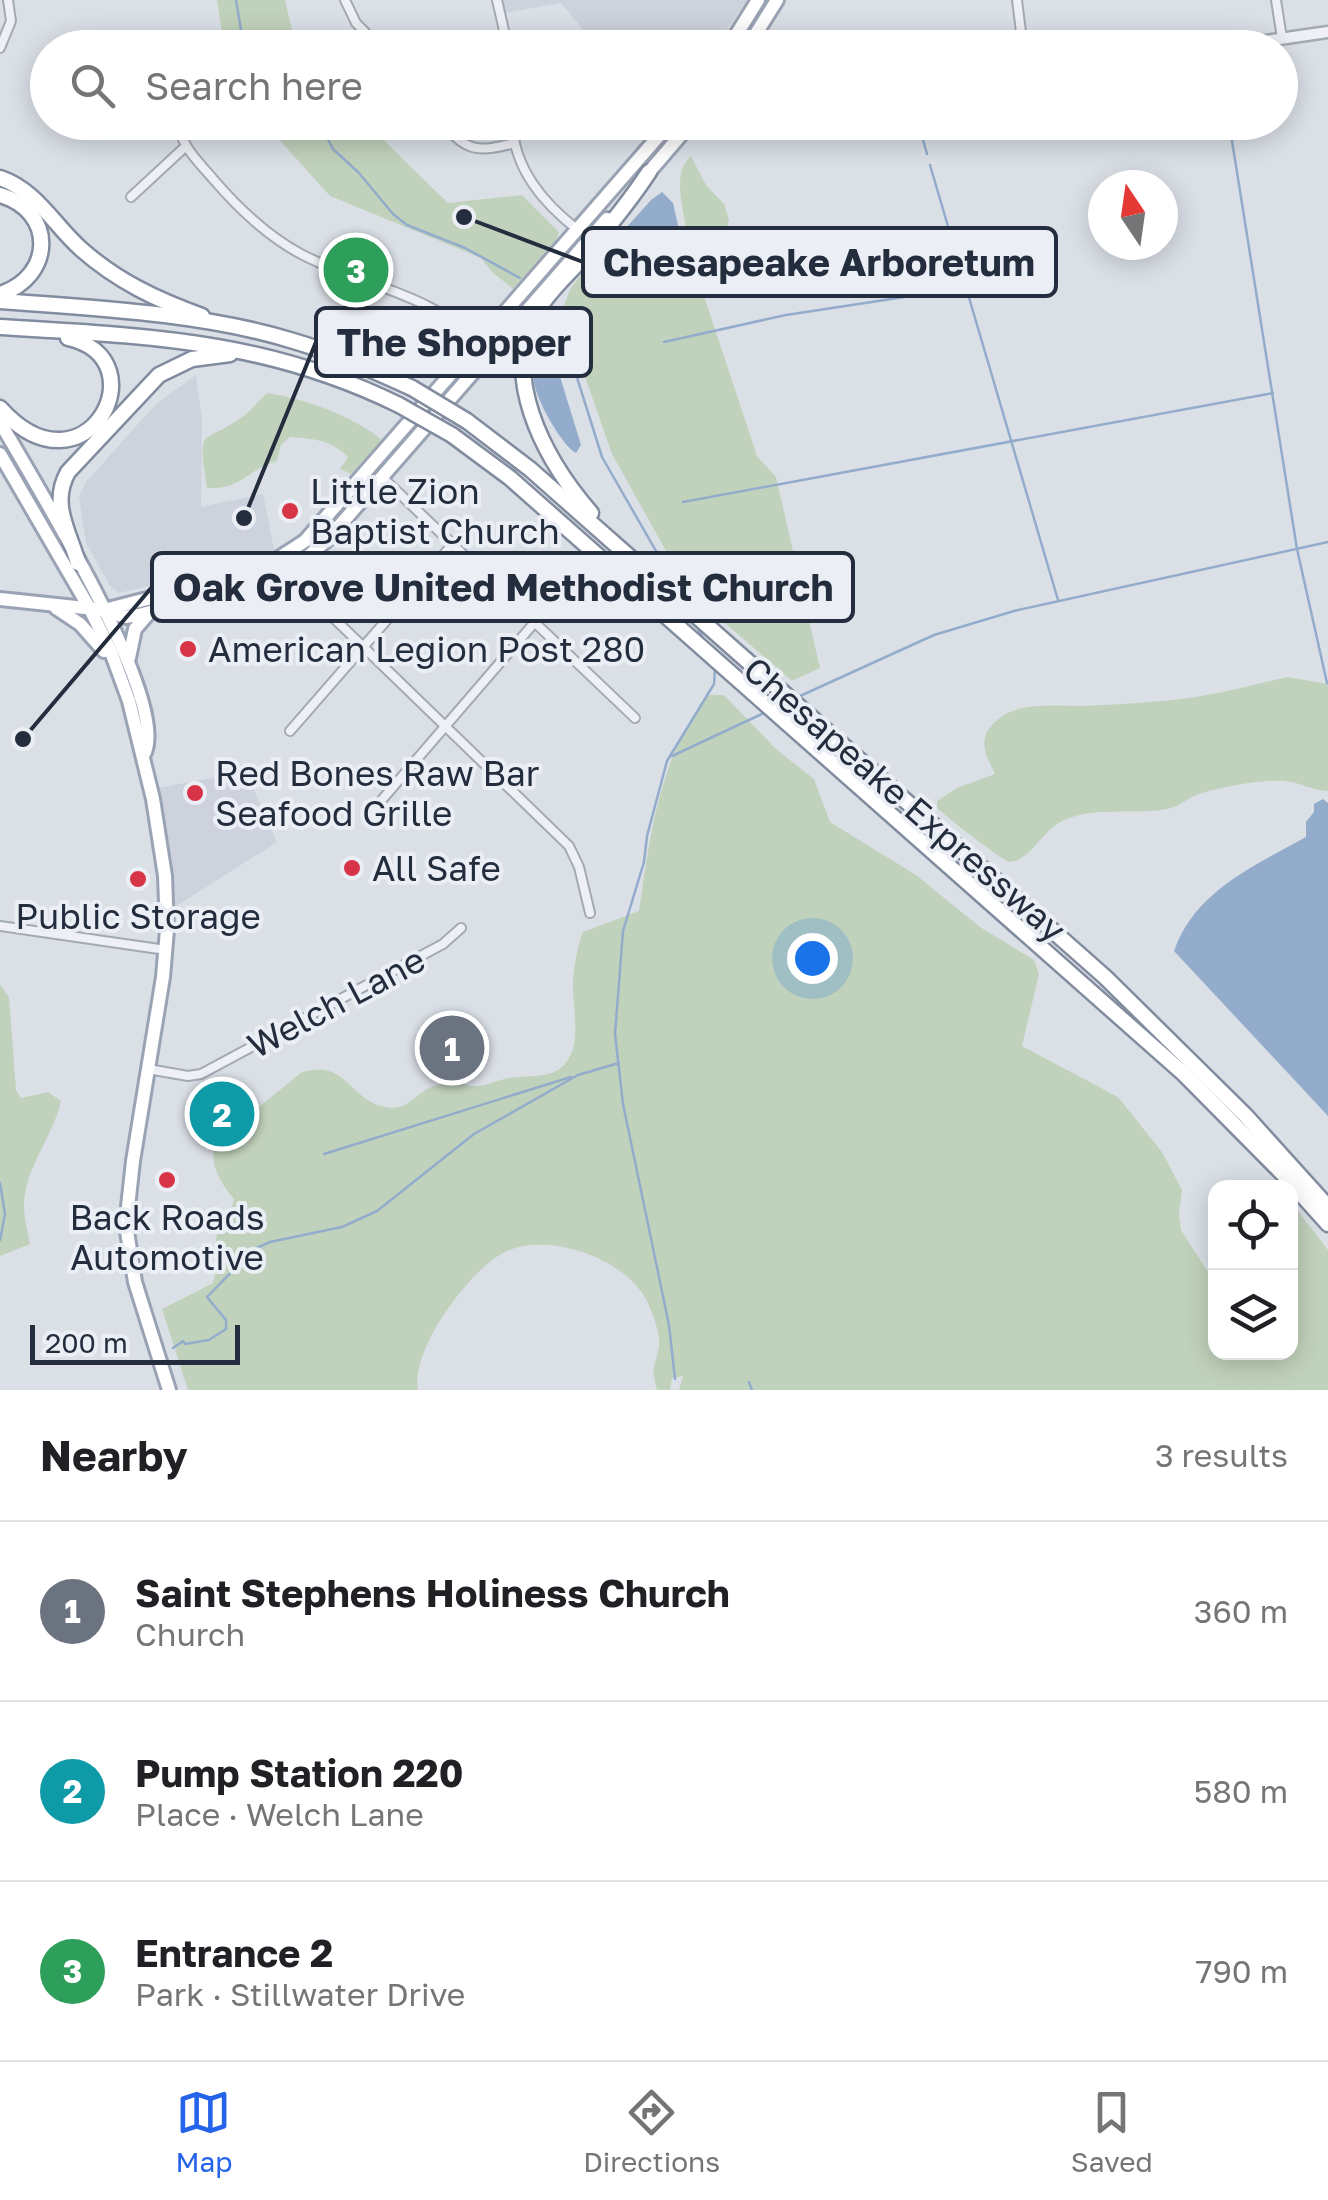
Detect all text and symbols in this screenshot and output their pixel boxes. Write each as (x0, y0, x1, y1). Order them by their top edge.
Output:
search box (30, 30, 1298, 140)
icon: search (65, 58, 120, 113)
text: Search here (145, 63, 363, 108)
north arrow (1088, 170, 1178, 260)
callout: Chesapeake Arboretum (583, 228, 1056, 296)
pin: 3 (324, 232, 388, 308)
text: Chesapeake Arboretum (603, 239, 1035, 284)
callout: The Shopper (316, 308, 591, 376)
text: The Shopper (337, 319, 572, 364)
place label: Little Zion Baptist Church (310, 470, 560, 552)
marker: Little Zion Baptist Church (279, 500, 301, 522)
callout: Oak Grove United Methodist Church (152, 553, 853, 621)
text: Oak Grove United Methodist Church (173, 564, 833, 609)
place label: American Legion Post 280 (208, 628, 645, 670)
marker: American Legion Post 280 (177, 638, 199, 660)
street label: Chesapeake Expressway (735, 648, 1075, 950)
place label: Red Bones Raw Bar Seafood Grille (215, 752, 539, 834)
marker: Red Bones Raw Bar Seafood Grille (184, 782, 206, 804)
place label: All Safe (372, 847, 501, 889)
marker: All Safe (341, 857, 363, 879)
marker: Public Storage (127, 868, 149, 890)
place label: Public Storage (15, 895, 261, 937)
your location (787, 933, 838, 984)
street label: Welch Lane (240, 938, 432, 1066)
pin: 1 (420, 1010, 484, 1086)
pin: 2 (190, 1076, 254, 1152)
marker: Back Roads Automotive (156, 1169, 178, 1191)
map controls (1208, 1180, 1298, 1360)
button: locate (1208, 1180, 1298, 1270)
place label: Back Roads Automotive (69, 1196, 265, 1278)
button: layers (1208, 1270, 1298, 1360)
scale bar (30, 1320, 240, 1364)
text: 200 m (45, 1326, 128, 1359)
text: Nearby (40, 1430, 188, 1480)
text: 3 results (1155, 1436, 1288, 1474)
text: Saint Stephens Holiness Church (135, 1570, 730, 1615)
text: 1 (64, 1592, 81, 1630)
text: 360 m (1194, 1592, 1288, 1630)
text: Church (135, 1615, 245, 1653)
text: Pump Station 220 (135, 1750, 463, 1795)
text: 2 (63, 1772, 82, 1810)
text: 580 m (1194, 1772, 1288, 1810)
text: Place · Welch Lane (135, 1795, 424, 1833)
text: Entrance 2 (135, 1930, 333, 1975)
text: 3 (63, 1952, 82, 1990)
text: 790 m (1196, 1952, 1288, 1990)
text: Park · Stillwater Drive (135, 1975, 465, 2013)
tab: Map (175, 2085, 233, 2178)
tab: Directions (583, 2085, 720, 2178)
tab: Saved (1071, 2085, 1153, 2178)

